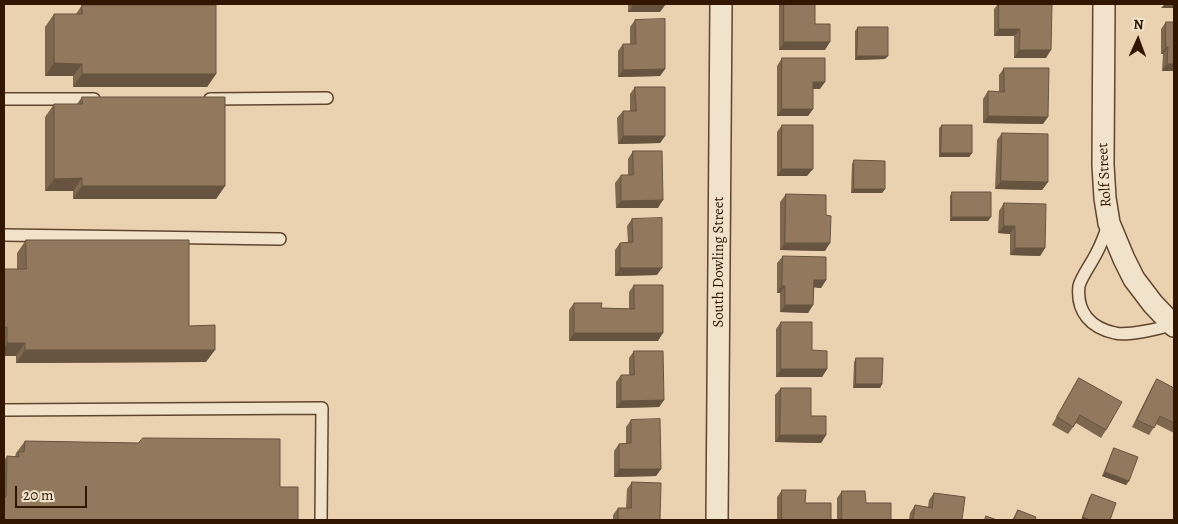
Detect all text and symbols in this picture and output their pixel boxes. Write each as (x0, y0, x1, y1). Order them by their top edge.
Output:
north arrow (1113, 15, 1163, 65)
text: N (1133, 15, 1144, 34)
street label: Rolf Street (1094, 142, 1116, 208)
street label: South Dowling Street (710, 197, 728, 327)
scale bar (18, 476, 90, 508)
text: 20 m (23, 485, 54, 505)

